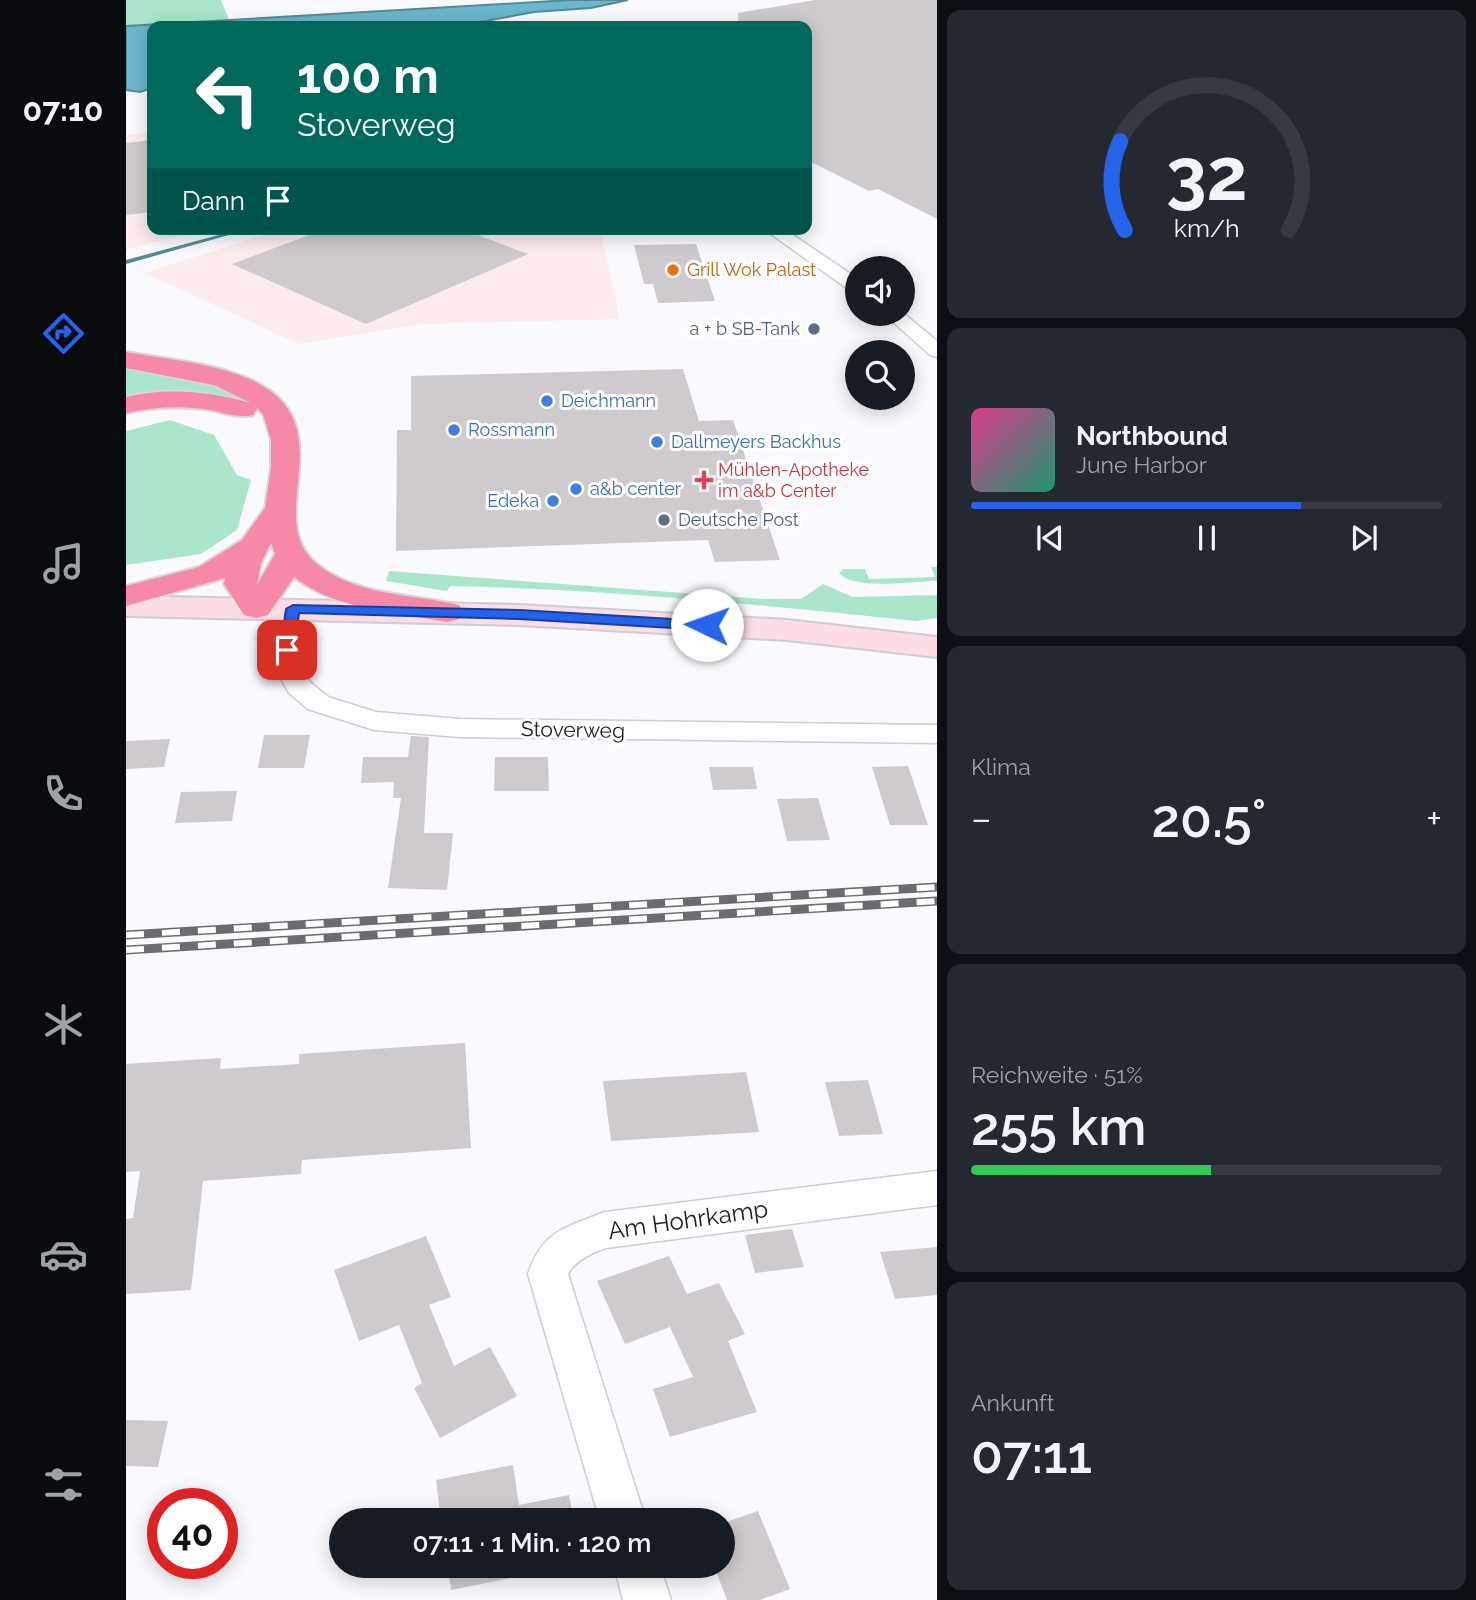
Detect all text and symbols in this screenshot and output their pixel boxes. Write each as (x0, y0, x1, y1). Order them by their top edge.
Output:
text: 100 m (297, 47, 439, 104)
icon: left (182, 49, 273, 140)
text: 07:10 (23, 91, 103, 128)
text: Stoverweg (297, 106, 456, 143)
text: 32 (1166, 132, 1247, 217)
icon: arrive (259, 182, 297, 220)
text: Dann (182, 186, 245, 216)
text: km/h (1174, 213, 1239, 243)
map controls (845, 256, 915, 410)
button: sound (845, 256, 915, 326)
place label: Grill Wok Palast (687, 259, 816, 280)
marker: Grill Wok Palast (665, 262, 681, 278)
icon: directions (39, 309, 88, 358)
place label: a + b SB-Tank (690, 318, 800, 339)
marker: a + b SB-Tank (806, 321, 822, 337)
button: search (845, 340, 915, 410)
place label: Deichmann (561, 390, 656, 411)
marker: Deichmann (539, 393, 555, 409)
place label: Rossmann (468, 419, 555, 440)
text: Northbound (1076, 421, 1228, 451)
marker: Rossmann (446, 422, 462, 438)
place label: Dallmeyers Backhus (671, 431, 841, 452)
marker: Dallmeyers Backhus (649, 434, 665, 450)
text: June Harbor (1076, 451, 1207, 478)
place label: Mühlen-Apotheke im a&b Center (718, 459, 869, 501)
marker: Mühlen-Apotheke im a&b Center (696, 472, 712, 488)
place label: a&b center (590, 478, 682, 499)
marker: a&b center (568, 481, 584, 497)
place label: Edeka (487, 490, 539, 511)
marker: Edeka (545, 493, 561, 509)
place label: Deutsche Post (678, 509, 799, 530)
marker: Deutsche Post (656, 512, 672, 528)
icon: previous (1031, 519, 1069, 557)
icon: pause (1188, 519, 1226, 557)
icon: next (1345, 519, 1383, 557)
icon: music (39, 539, 88, 588)
position arrow (670, 588, 744, 662)
pin (257, 620, 317, 680)
icon: arrive (268, 631, 306, 669)
street label: Stoverweg (521, 716, 625, 743)
text: Klima (971, 753, 1031, 780)
icon: phone (39, 769, 88, 818)
text: 20.5° (1152, 788, 1266, 849)
text: − (971, 796, 991, 841)
text: + (1426, 796, 1442, 841)
icon: climate (39, 1000, 88, 1049)
text: Reichweite · 51% (971, 1061, 1143, 1088)
text: 255 km (971, 1096, 1146, 1157)
street label: Am Hohrkamp (606, 1194, 770, 1245)
icon: car (39, 1230, 88, 1279)
text: Ankunft (971, 1389, 1054, 1416)
text: 07:11 (971, 1424, 1092, 1485)
icon: filters (39, 1460, 88, 1509)
speed limit sign: 40 (147, 1488, 238, 1579)
text: 07:11 · 1 Min. · 120 m (413, 1528, 651, 1558)

